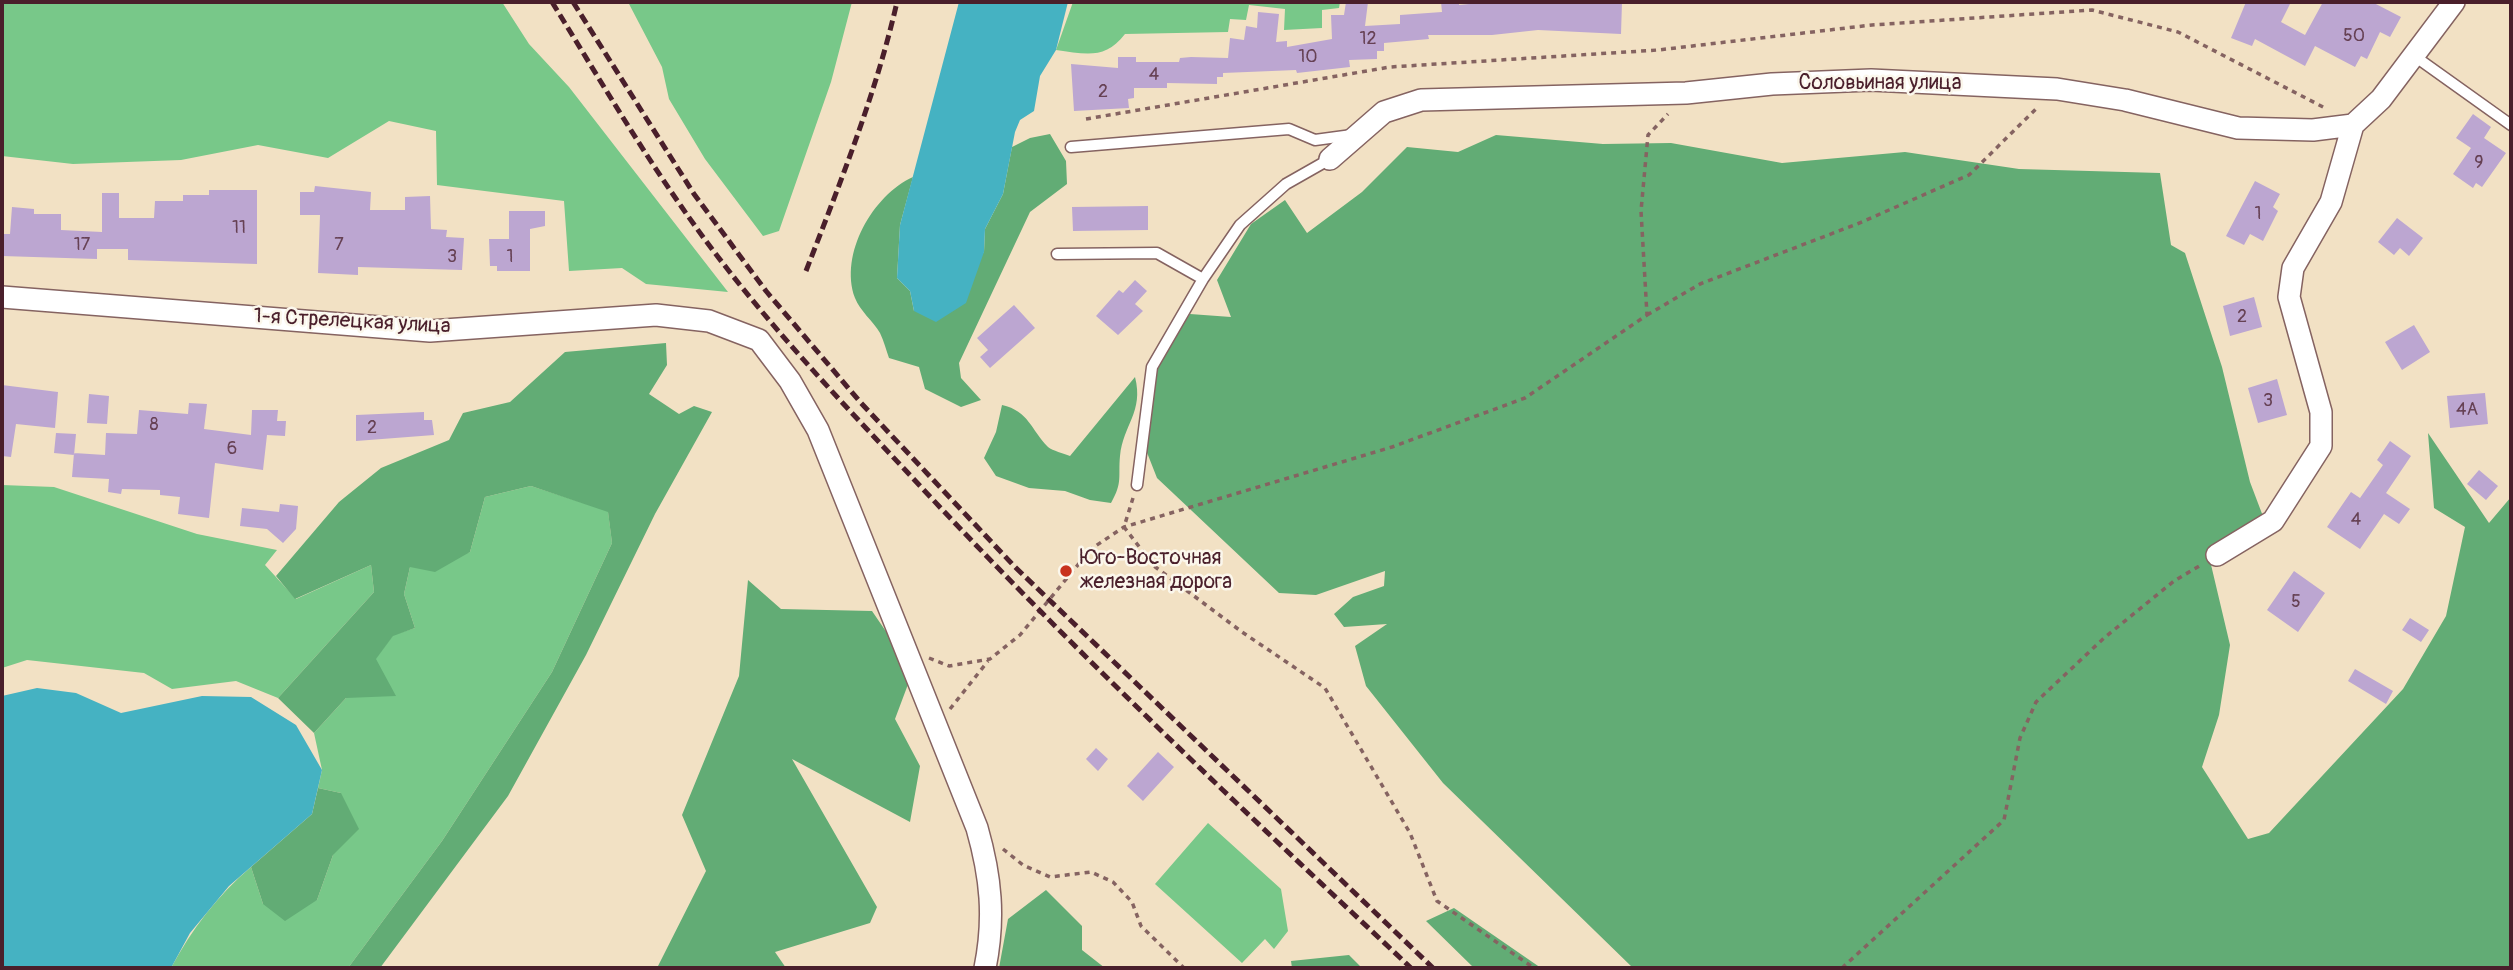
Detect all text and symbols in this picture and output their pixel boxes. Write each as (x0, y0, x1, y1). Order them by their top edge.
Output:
house number: 50 (2343, 25, 2365, 47)
house number: 12 (1359, 28, 1377, 50)
house number: 10 (1298, 46, 1318, 68)
house number: 4 (1149, 64, 1159, 86)
street label: Соловьиная улица (1799, 71, 1961, 97)
house number: 2 (1098, 81, 1108, 103)
house number: 9 (2474, 152, 2484, 174)
house number: 1 (2254, 203, 2262, 225)
house number: 11 (232, 217, 246, 239)
house number: 17 (74, 234, 90, 256)
house number: 7 (334, 234, 344, 256)
house number: 3 (447, 246, 457, 268)
house number: 1 (506, 246, 514, 268)
street label: 1-я Стрелецкая улица (253, 304, 451, 340)
house number: 2 (2237, 306, 2247, 328)
house number: 3 (2263, 390, 2273, 412)
house number: 4А (2456, 399, 2478, 421)
house number: 8 (149, 414, 159, 436)
house number: 2 (367, 417, 377, 439)
house number: 6 (227, 438, 237, 460)
house number: 4 (2351, 509, 2361, 531)
place label: Юго-Восточная железная дорога (1080, 546, 1232, 596)
marker: Юго-Восточная железная дорога (1058, 563, 1074, 579)
house number: 5 (2291, 591, 2301, 613)

